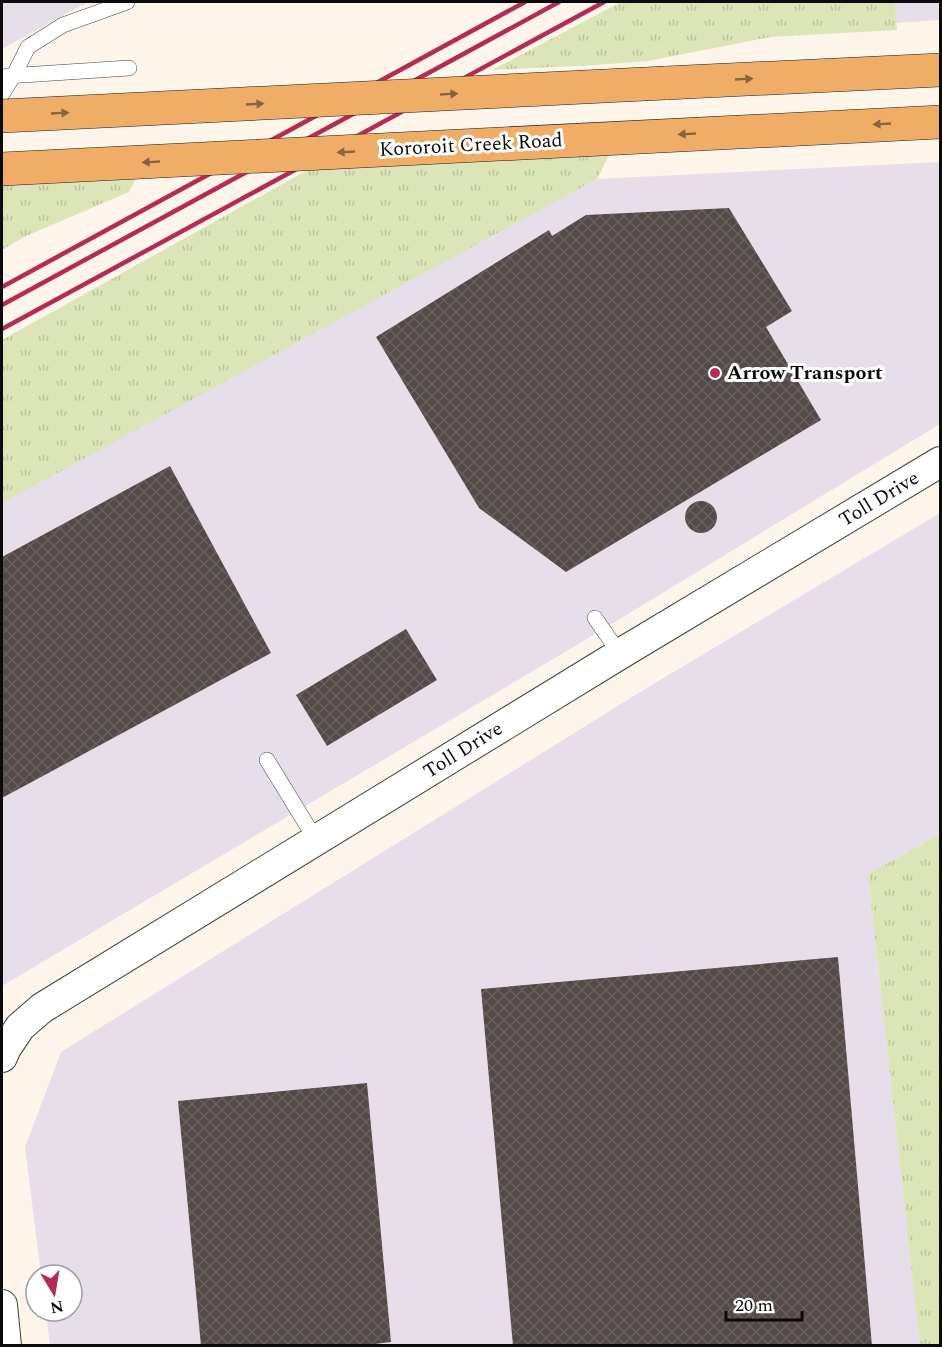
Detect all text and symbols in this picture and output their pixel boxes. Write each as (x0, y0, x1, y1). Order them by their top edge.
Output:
one-way arrow (735, 75, 754, 84)
one-way arrow (440, 89, 459, 98)
one-way arrow (245, 99, 264, 108)
one-way arrow (50, 109, 69, 118)
one-way arrow (873, 120, 892, 129)
street label: Kororoit Creek Road (379, 125, 563, 165)
one-way arrow (678, 130, 697, 139)
one-way arrow (336, 147, 355, 156)
one-way arrow (142, 157, 161, 166)
place label: Arrow Transport (727, 358, 883, 388)
marker: Arrow Transport (708, 366, 722, 380)
street label: Toll Drive (833, 463, 925, 535)
street label: Toll Drive (417, 714, 509, 786)
north arrow (24, 1263, 84, 1323)
scale bar (726, 1284, 802, 1322)
text: 20 m (735, 1292, 773, 1319)
text: N (48, 1294, 65, 1320)

